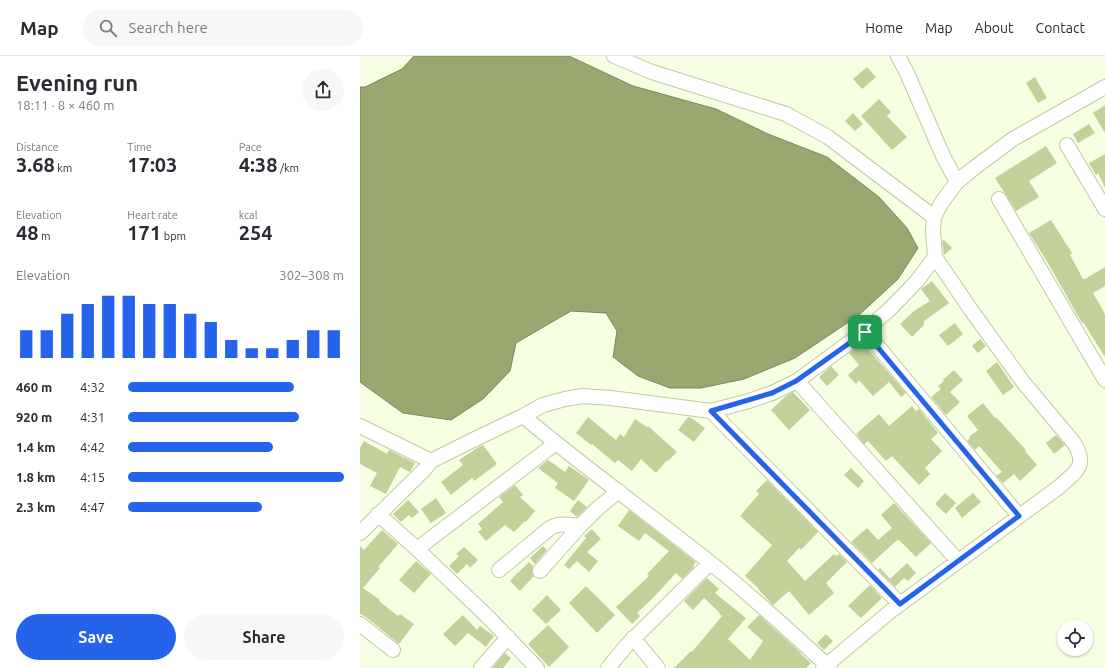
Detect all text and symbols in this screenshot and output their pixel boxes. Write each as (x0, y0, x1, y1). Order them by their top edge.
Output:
search box (83, 10, 363, 46)
text: Map (20, 17, 59, 39)
icon: search (97, 17, 119, 39)
text: Search here (129, 19, 208, 36)
text: Home (865, 20, 903, 36)
text: Map (925, 20, 953, 36)
text: About (975, 20, 1014, 36)
text: Contact (1036, 20, 1085, 36)
button: share (302, 69, 344, 111)
text: Evening run (16, 70, 138, 95)
text: 18:11 · 8 × 460 m (16, 98, 115, 112)
text: Distance (16, 141, 59, 153)
text: Time (127, 141, 152, 153)
text: Pace (239, 141, 262, 153)
text: 3.68 (16, 153, 55, 176)
text: 17:03 (127, 153, 177, 176)
text: 4:38 (239, 153, 277, 176)
text: km (55, 162, 72, 174)
text: /km (277, 162, 299, 174)
text: Elevation (16, 209, 62, 221)
text: Heart rate (127, 209, 178, 221)
text: kcal (239, 209, 258, 221)
text: 48 (16, 221, 39, 244)
text: 171 (127, 221, 161, 244)
text: 254 (239, 221, 273, 244)
text: m (39, 230, 51, 242)
text: bpm (161, 230, 186, 242)
text: Elevation (16, 268, 70, 282)
text: 302–308 m (279, 268, 344, 282)
pin (848, 315, 882, 349)
icon: arrive (854, 321, 876, 343)
text: 460 m (16, 380, 52, 394)
text: 4:32 (80, 380, 105, 394)
text: 920 m (16, 410, 52, 424)
text: 4:31 (80, 410, 105, 424)
text: 1.4 km (16, 440, 55, 454)
text: 4:42 (80, 440, 105, 454)
text: 1.8 km (16, 470, 55, 484)
text: 4:15 (80, 470, 105, 484)
text: 2.3 km (16, 500, 55, 514)
text: 4:47 (80, 500, 105, 514)
button: Save (16, 614, 176, 660)
button: Share (184, 614, 344, 660)
map controls (1057, 620, 1093, 656)
button: locate (1057, 620, 1093, 656)

